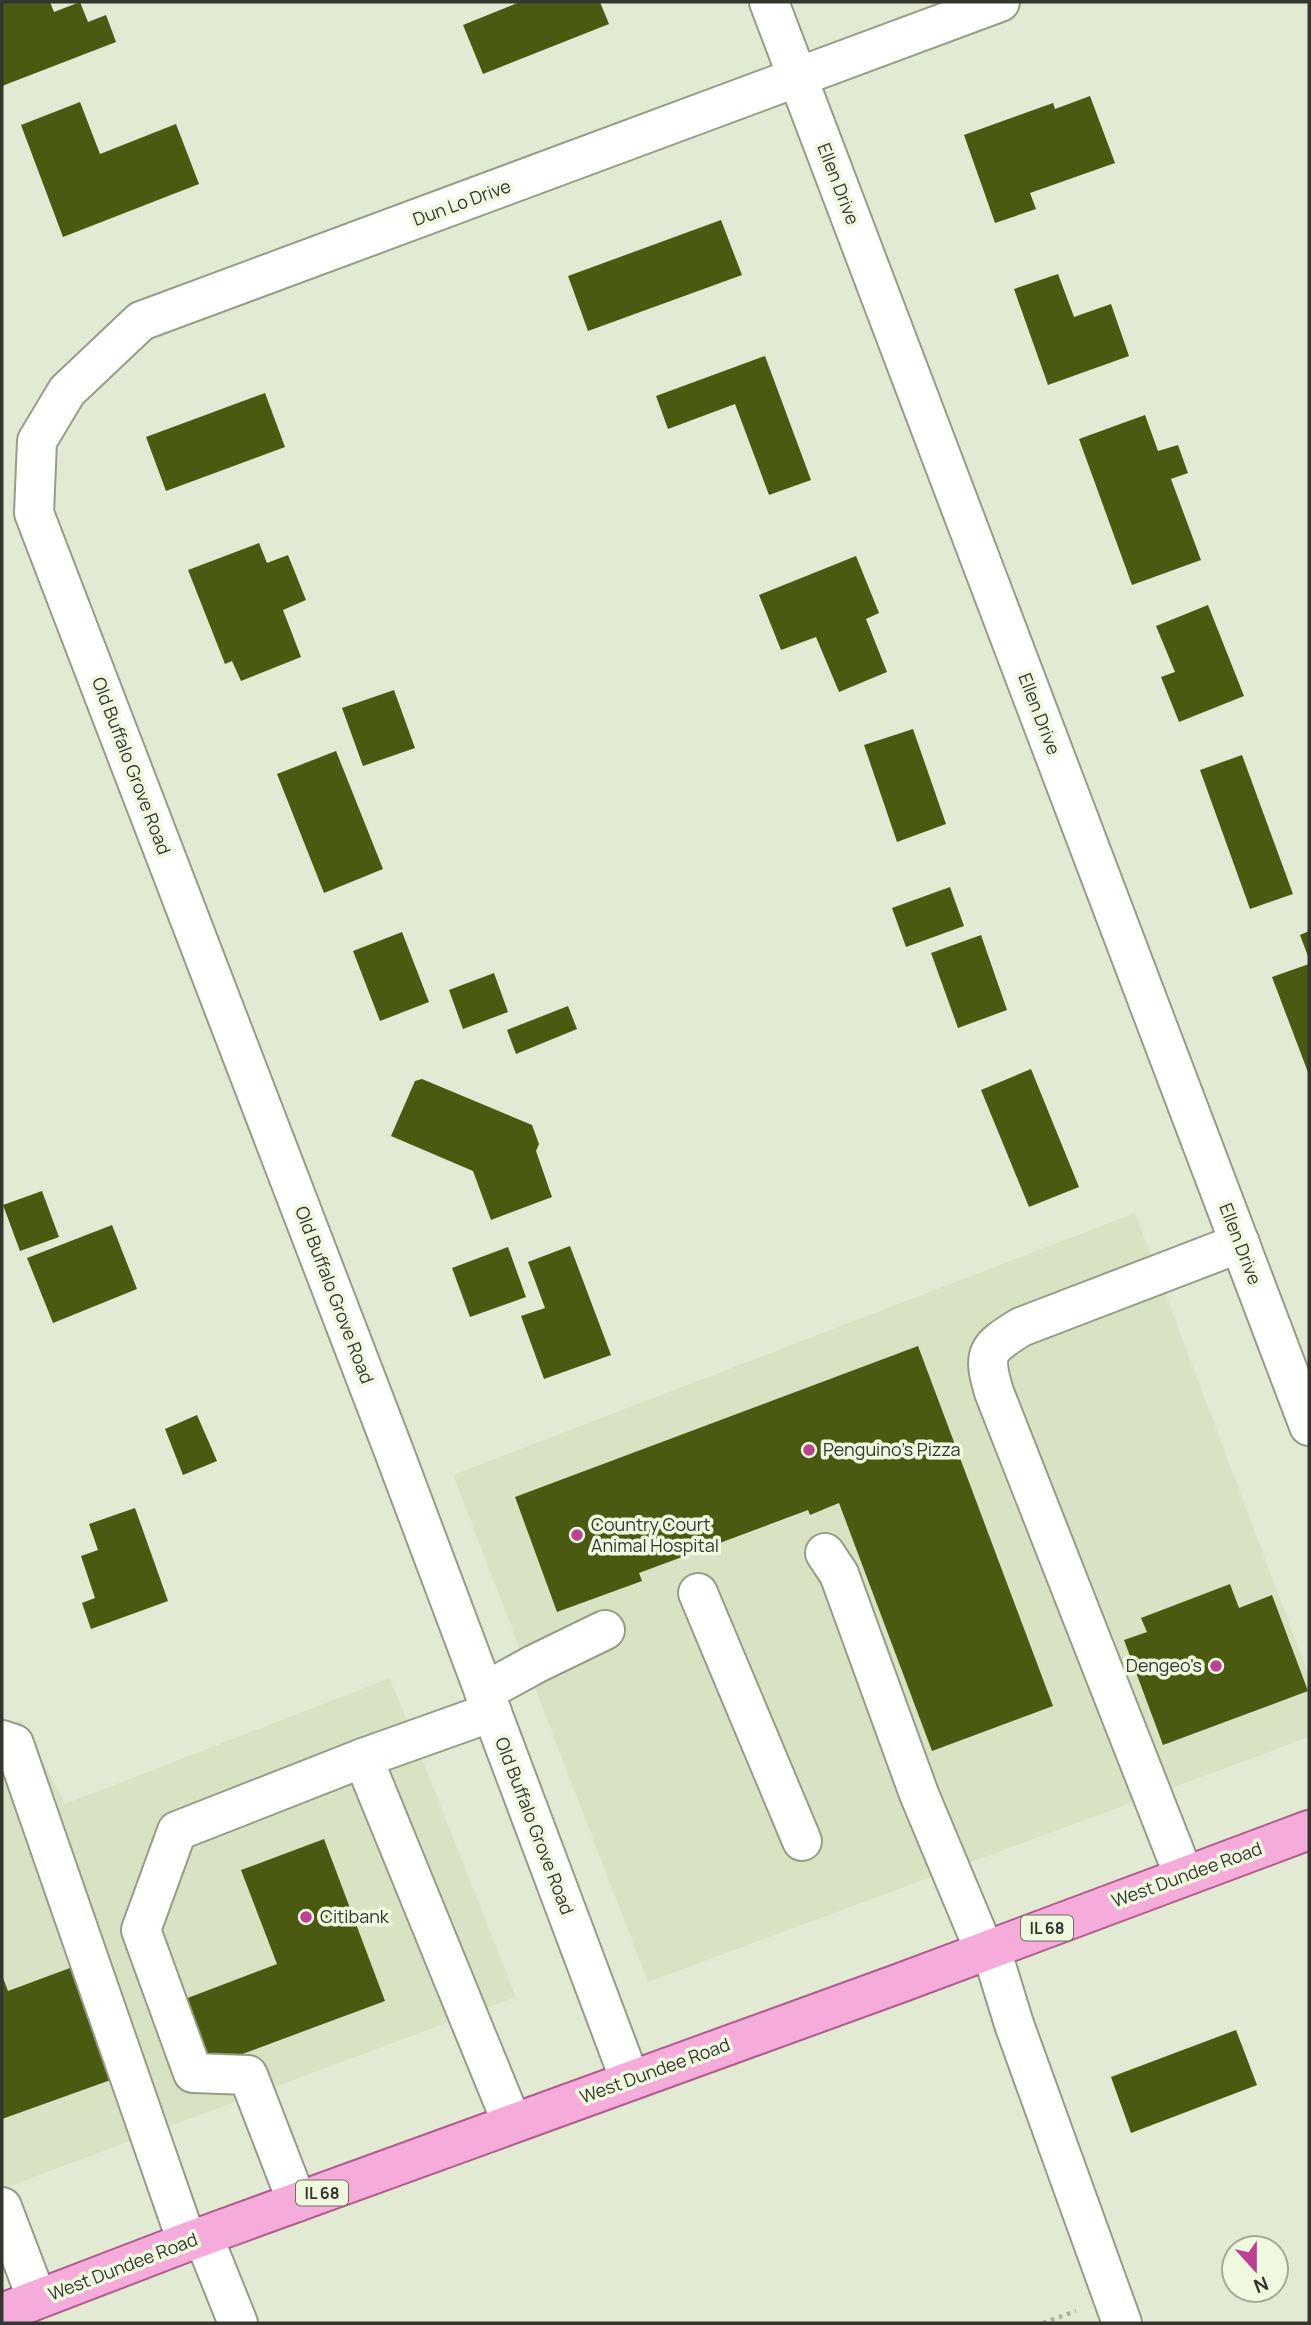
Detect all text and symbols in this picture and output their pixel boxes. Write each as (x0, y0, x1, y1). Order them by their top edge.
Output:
street label: Ellen Drive (812, 140, 865, 228)
street label: Dun Lo Drive (409, 173, 514, 231)
street label: Ellen Drive (1013, 670, 1066, 758)
street label: Old Buffalo Grove Road (87, 673, 177, 858)
street label: Ellen Drive (1214, 1200, 1267, 1288)
street label: Old Buffalo Grove Road (290, 1202, 380, 1387)
place label: Penguino's Pizza (823, 1437, 960, 1461)
marker: Penguino's Pizza (801, 1442, 817, 1458)
place label: Country Court Animal Hospital (591, 1512, 719, 1557)
marker: Country Court Animal Hospital (569, 1527, 585, 1543)
place label: Dengeo's (1126, 1653, 1202, 1677)
marker: Dengeo's (1208, 1658, 1224, 1674)
street label: Old Buffalo Grove Road (490, 1733, 580, 1918)
street label: West Dundee Road (1108, 1836, 1265, 1912)
place label: Citibank (320, 1904, 390, 1928)
marker: Citibank (298, 1909, 314, 1925)
road number: IL 68 (1021, 1916, 1073, 1940)
street label: West Dundee Road (576, 2032, 733, 2108)
road number: IL 68 (296, 2180, 348, 2206)
street label: West Dundee Road (45, 2227, 201, 2306)
north arrow (1220, 2234, 1290, 2304)
text: N (1250, 2270, 1272, 2299)

